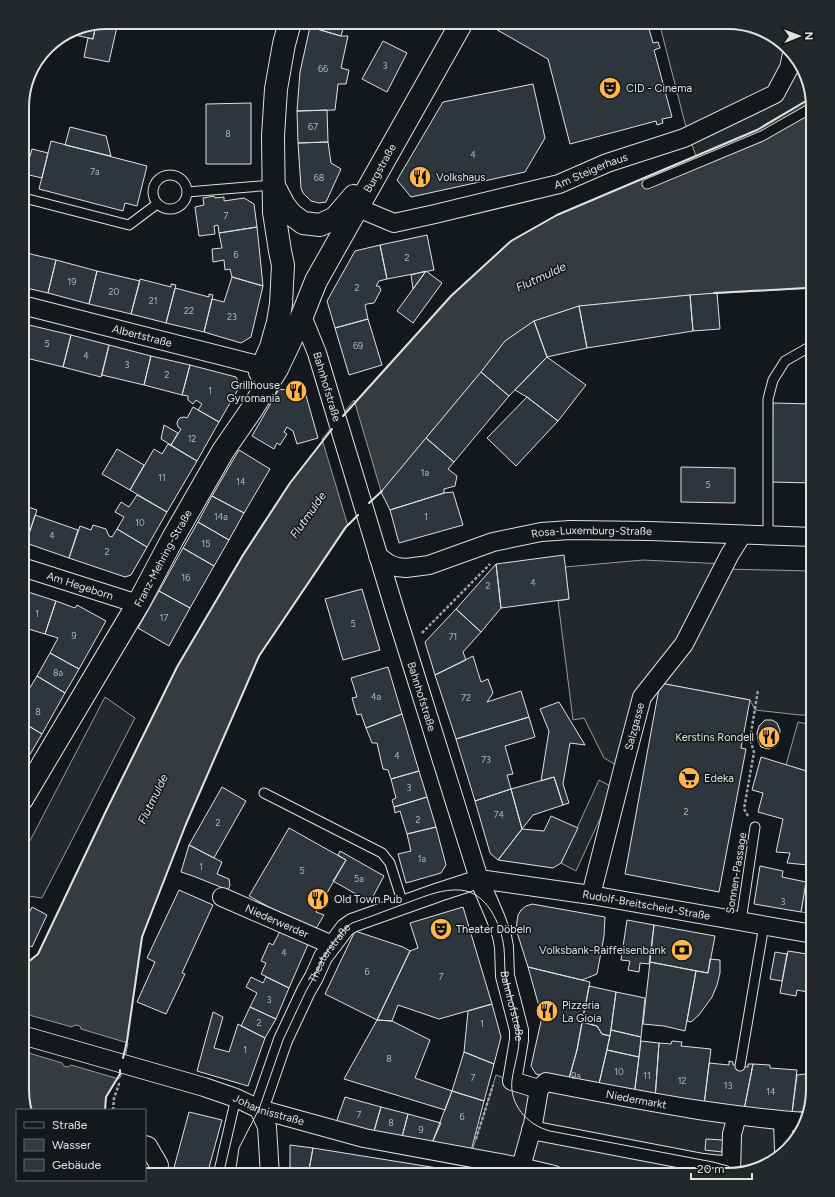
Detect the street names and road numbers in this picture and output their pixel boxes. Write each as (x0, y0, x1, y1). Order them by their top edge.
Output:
street label: Burgstraße (361, 142, 399, 195)
street label: Am Steigerhaus (553, 151, 629, 192)
street label: Albertstraße (111, 322, 173, 350)
street label: Bahnhofstraße (310, 350, 343, 423)
street label: Franz-Mehring-Straße (132, 507, 195, 609)
street label: Rosa-Luxemburg-Straße (530, 524, 652, 541)
street label: Am Hegeborn (45, 569, 115, 603)
street label: Bahnhofstraße (404, 660, 438, 733)
street label: Salzgasse (622, 701, 647, 752)
street label: Sonnen-Passage (724, 831, 749, 915)
street label: Rudolf-Breitscheid-Straße (582, 888, 711, 923)
street label: Niederwerder (243, 902, 311, 941)
street label: Theaterstraße (306, 920, 353, 985)
street label: Bahnhofstraße (498, 971, 525, 1041)
street label: Niedermarkt (605, 1088, 668, 1112)
street label: Johannisstraße (231, 1092, 306, 1128)

